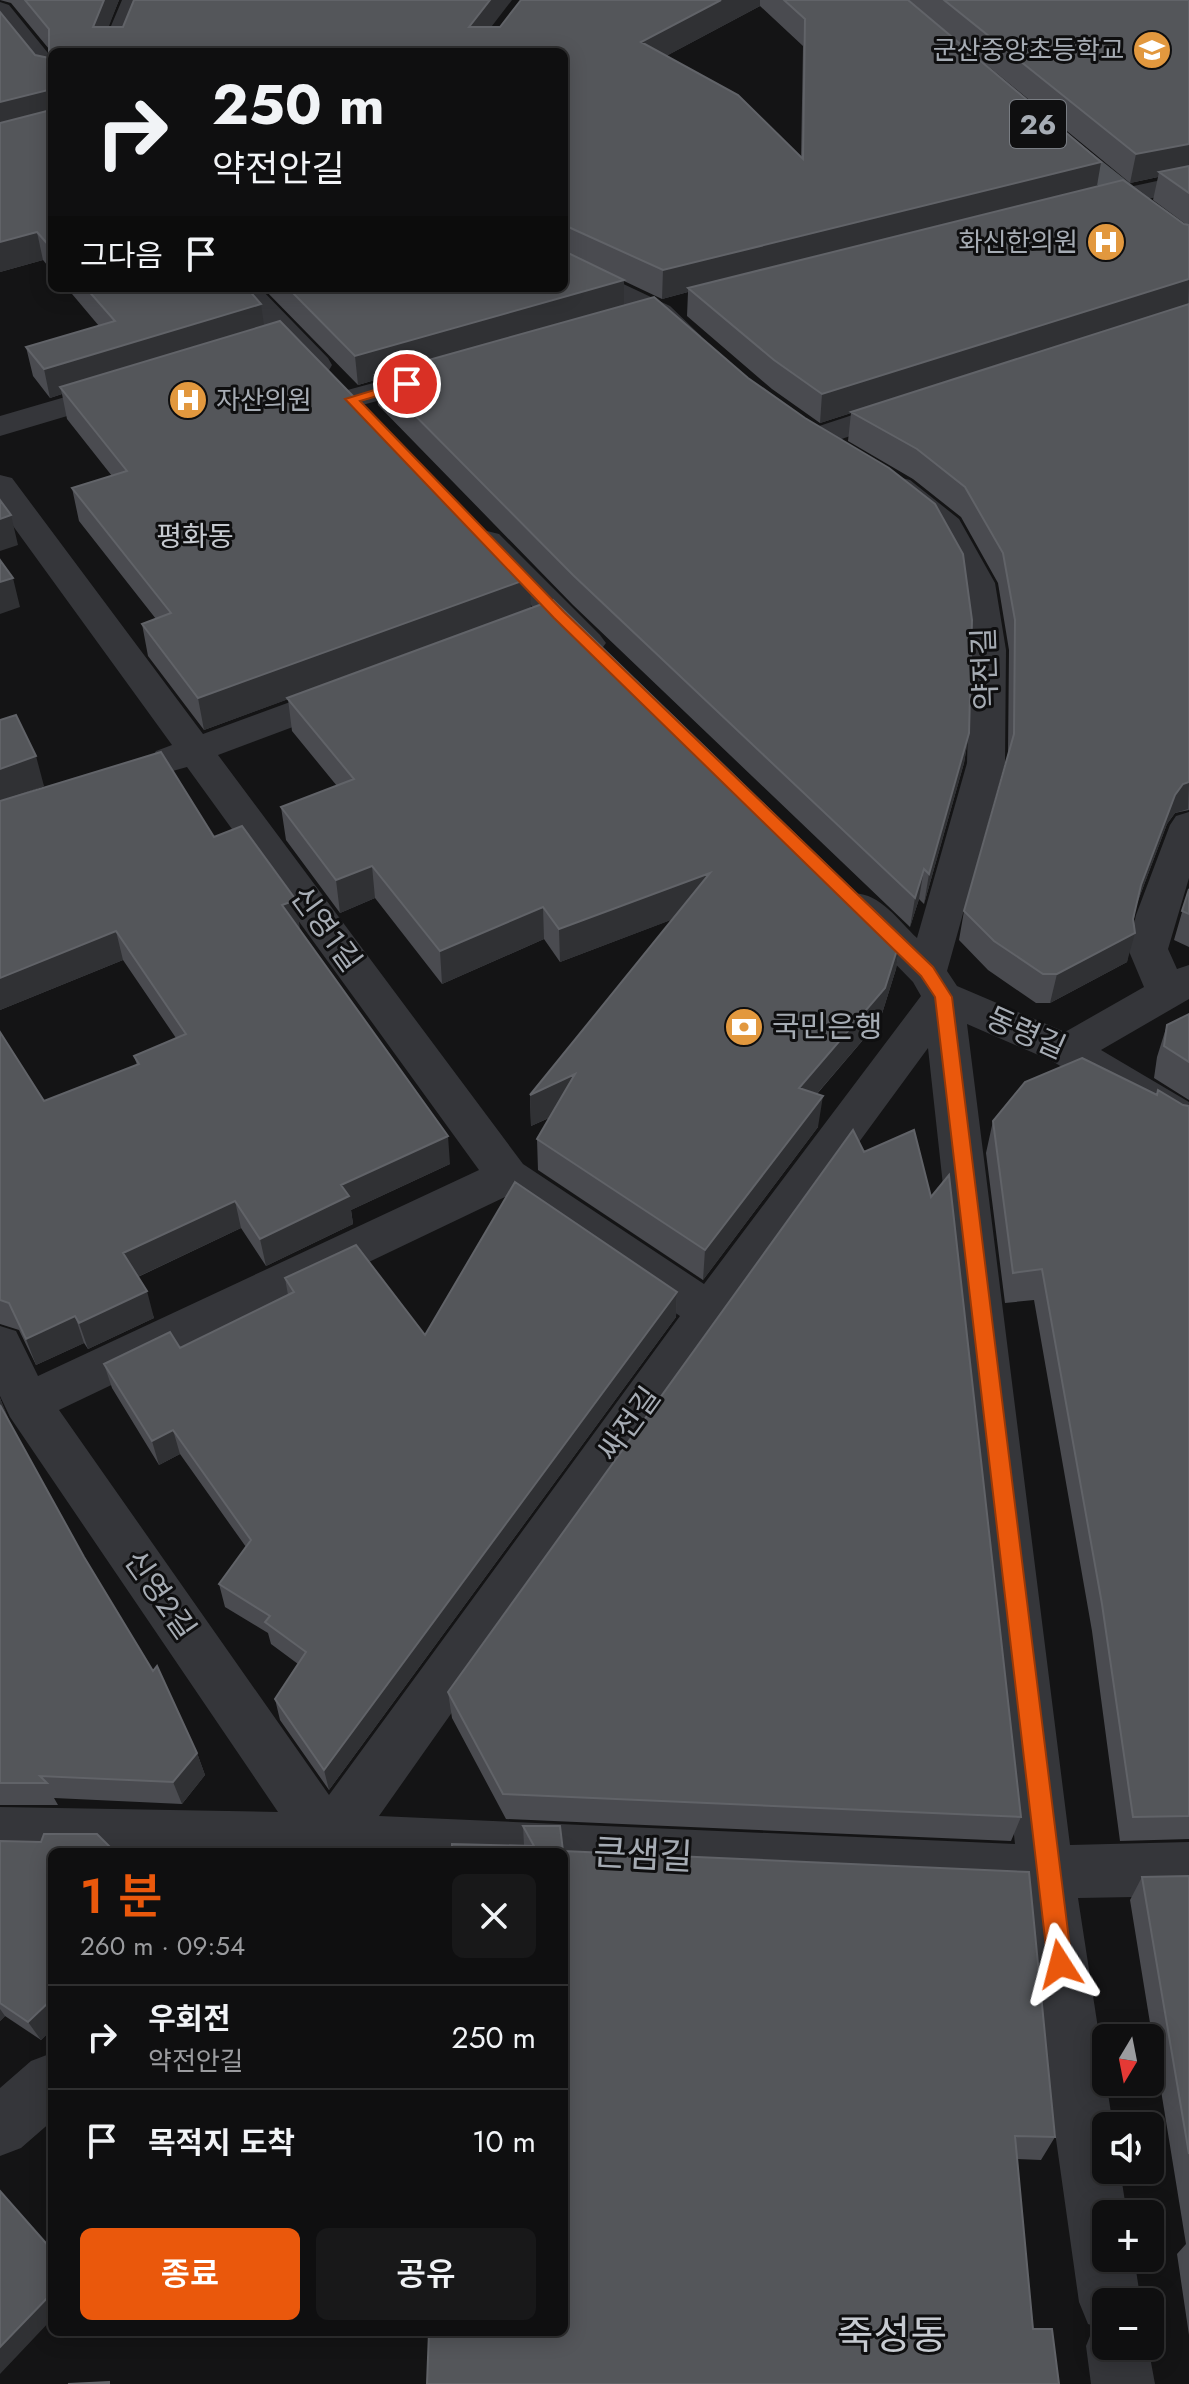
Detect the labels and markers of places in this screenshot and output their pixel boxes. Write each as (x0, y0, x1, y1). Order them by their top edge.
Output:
school or university icon: 군산중앙초등학교 (1131, 29, 1173, 71)
place label: 군산중앙초등학교 (933, 31, 1124, 69)
hospital icon: 화신한의원 (1085, 221, 1127, 263)
place label: 화신한의원 (958, 223, 1078, 261)
pin (373, 350, 441, 418)
hospital icon: 자산의원 (167, 379, 209, 421)
place label: 자산의원 (216, 381, 312, 419)
place label: 국민은행 (772, 1005, 882, 1048)
bank icon: 국민은행 (723, 1006, 765, 1048)

